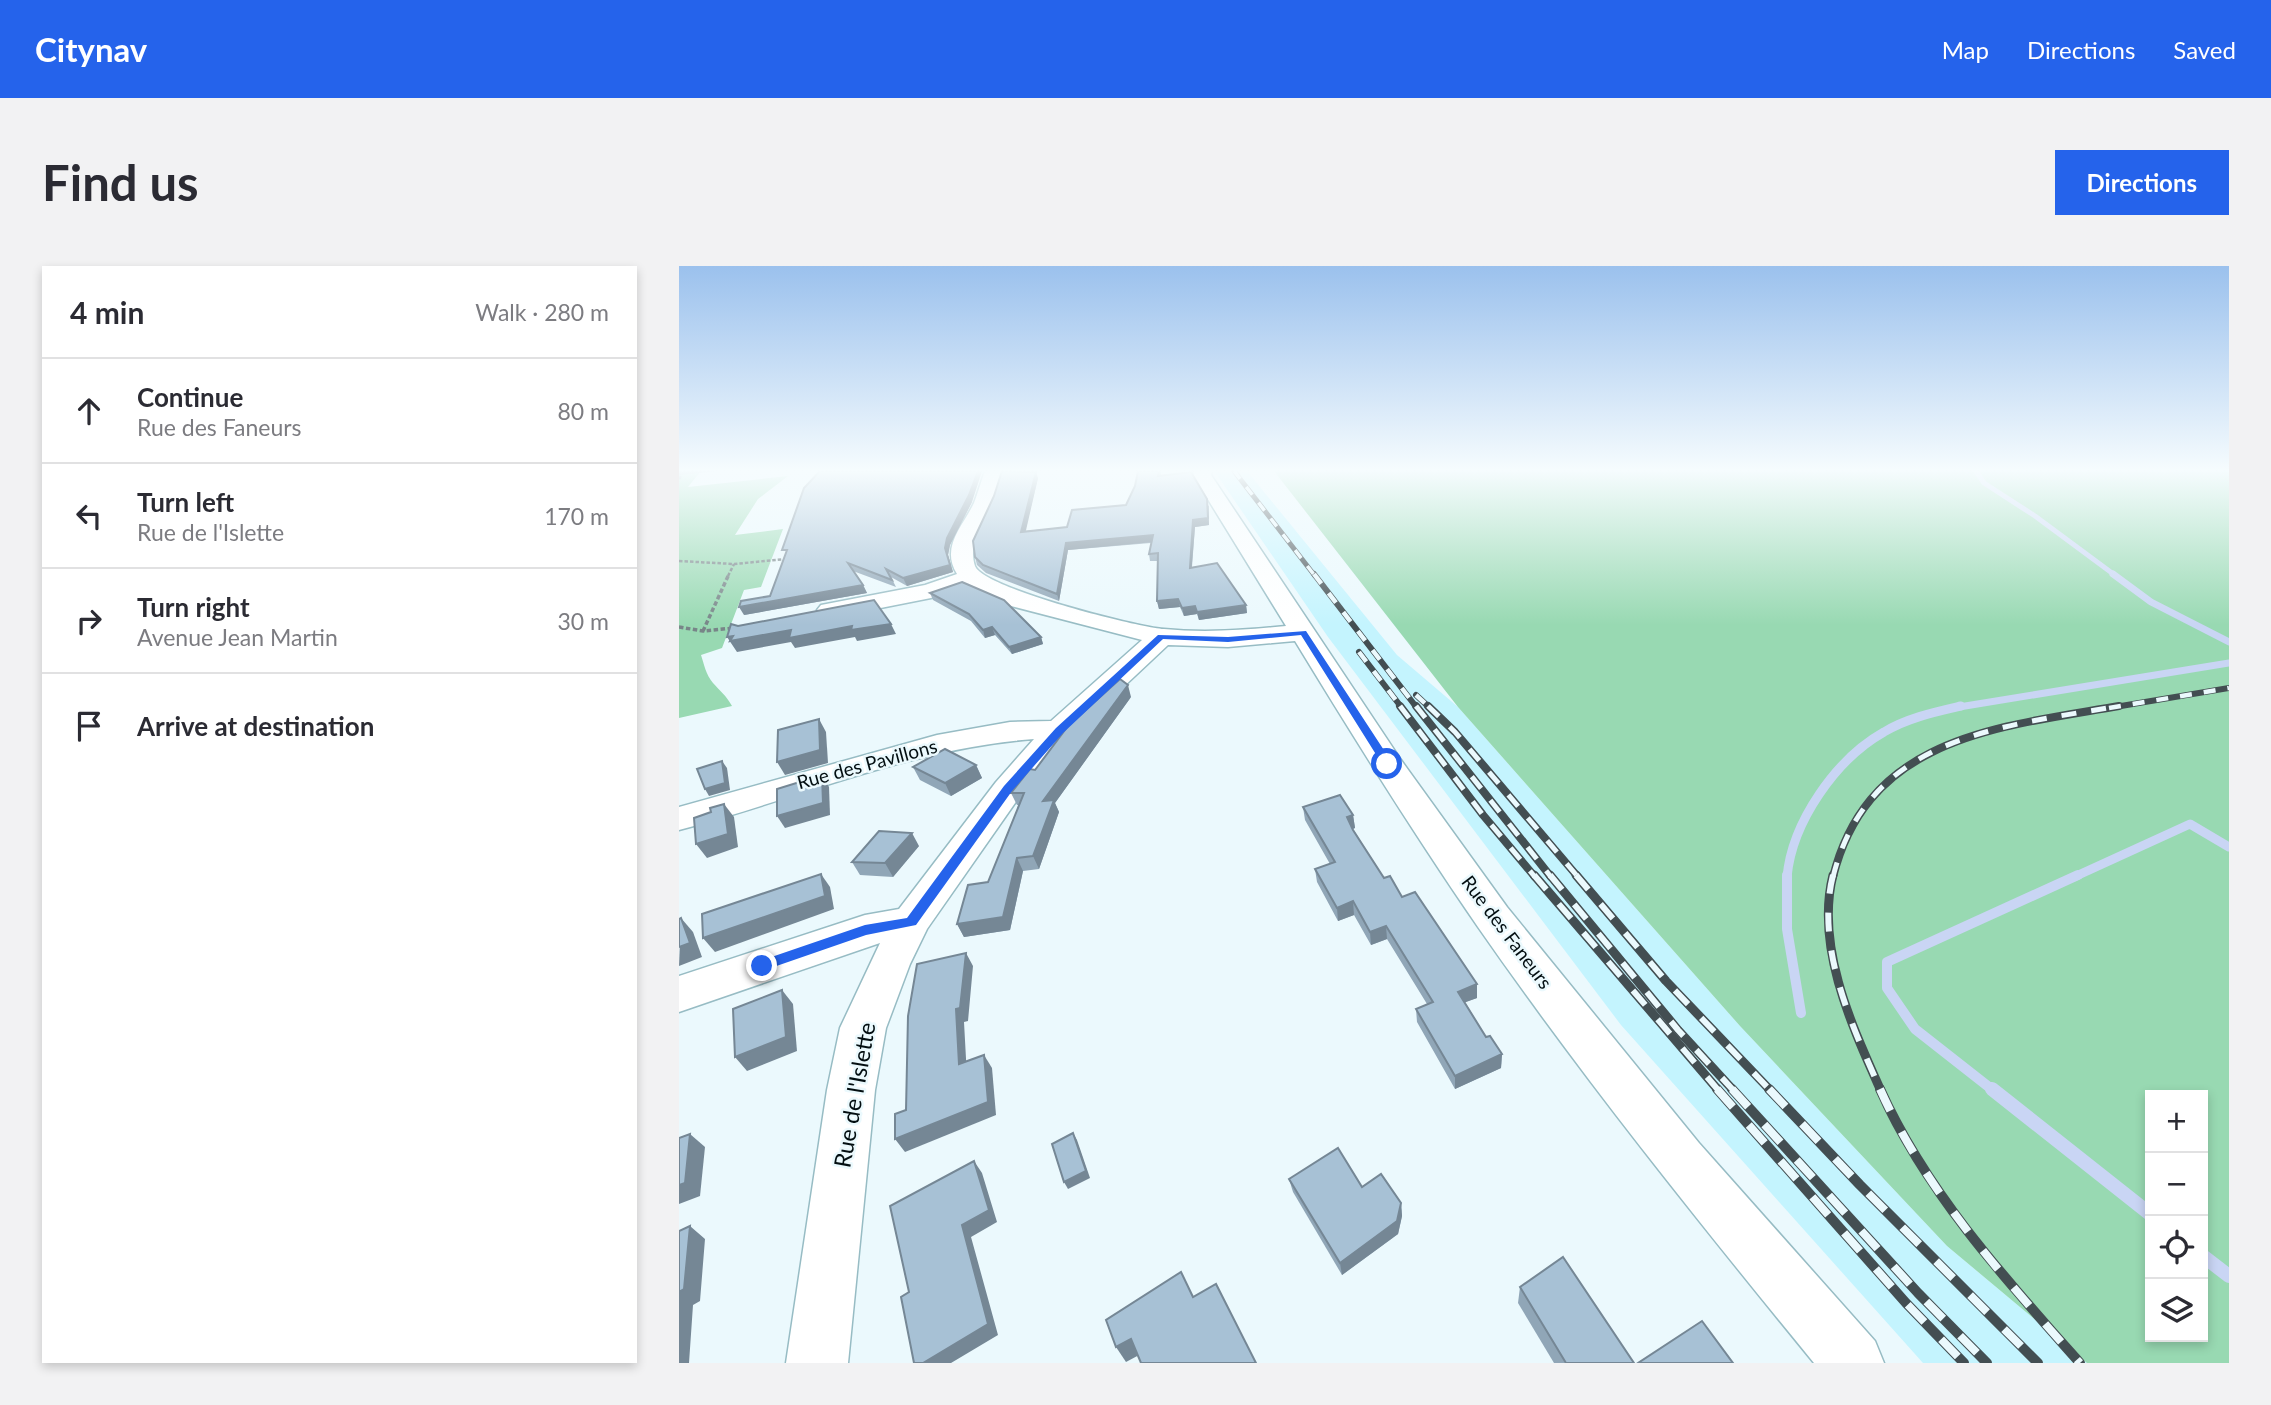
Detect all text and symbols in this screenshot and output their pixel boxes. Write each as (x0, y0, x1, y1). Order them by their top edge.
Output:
text: Citynav (35, 29, 147, 69)
text: Map (1942, 35, 1989, 64)
text: Directions (2027, 35, 2135, 64)
text: Saved (2173, 35, 2236, 64)
button: Directions (2055, 150, 2229, 215)
text: Find us (42, 153, 199, 211)
text: 4 min (70, 294, 144, 330)
text: Walk · 280 m (475, 298, 609, 326)
text: Continue (137, 381, 243, 413)
icon: ahead (70, 392, 108, 430)
text: 80 m (558, 397, 609, 425)
text: Rue des Faneurs (137, 413, 302, 441)
text: Turn left (137, 486, 234, 518)
icon: left (70, 497, 108, 535)
text: 170 m (544, 502, 609, 530)
text: Rue de l'Islette (137, 518, 284, 546)
text: Turn right (137, 591, 250, 623)
icon: right (70, 602, 108, 640)
text: 30 m (558, 607, 609, 635)
text: Avenue Jean Martin (137, 623, 338, 651)
icon: arrive (70, 707, 108, 745)
text: Arrive at destination (137, 710, 374, 742)
street label: Rue des Pavillons (794, 734, 939, 793)
route start (1371, 748, 1402, 779)
street label: Rue des Faneurs (1457, 871, 1557, 993)
route end (746, 950, 777, 981)
street label: Rue de l'Islette (827, 1020, 881, 1170)
map controls (2145, 1090, 2208, 1342)
button: + (2145, 1090, 2208, 1153)
button: − (2145, 1153, 2208, 1216)
button: locate (2145, 1216, 2208, 1279)
button: layers (2145, 1279, 2208, 1342)

